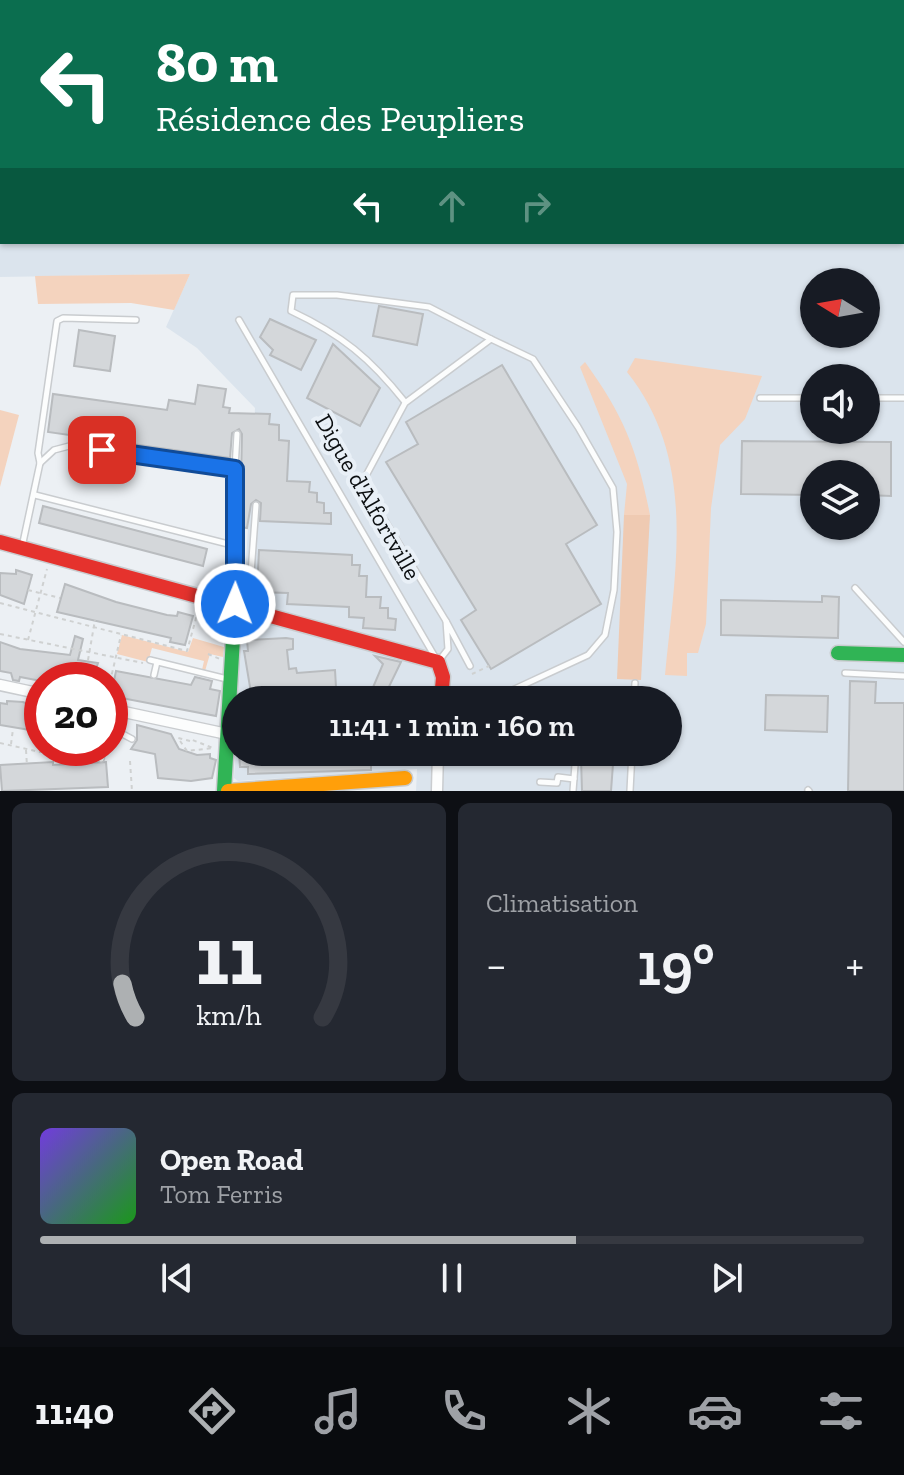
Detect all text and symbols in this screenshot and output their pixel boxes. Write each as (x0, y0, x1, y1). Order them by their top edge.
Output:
text: 80 m (156, 29, 278, 96)
icon: left (24, 32, 128, 136)
text: Résidence des Peupliers (156, 97, 524, 140)
icon: left (346, 184, 390, 228)
icon: ahead (430, 184, 474, 228)
icon: right (514, 184, 558, 228)
north arrow (800, 268, 880, 348)
map controls (800, 268, 880, 540)
button: sound (800, 364, 880, 444)
street label: Digue d'Alfortville (309, 409, 428, 585)
pin (68, 416, 136, 484)
icon: arrive (80, 428, 124, 472)
button: layers (800, 460, 880, 540)
position arrow (193, 562, 277, 646)
speed limit sign: 20 (24, 662, 128, 766)
text: 11:41 · 1 min · 160 m (329, 708, 575, 744)
text: Climatisation (486, 887, 638, 919)
text: 11 (195, 905, 263, 1005)
text: 19° (637, 928, 715, 1000)
text: − (486, 938, 507, 991)
text: + (845, 938, 864, 991)
text: km/h (196, 998, 262, 1032)
text: Open Road (160, 1142, 303, 1178)
text: Tom Ferris (160, 1178, 283, 1210)
icon: previous (155, 1256, 199, 1300)
icon: pause (430, 1256, 474, 1300)
icon: next (705, 1256, 749, 1300)
icon: directions (184, 1383, 240, 1439)
icon: music (310, 1383, 366, 1439)
icon: phone (436, 1383, 492, 1439)
icon: climate (561, 1383, 617, 1439)
icon: car (687, 1383, 743, 1439)
icon: filters (813, 1383, 869, 1439)
text: 11:40 (35, 1390, 114, 1433)

